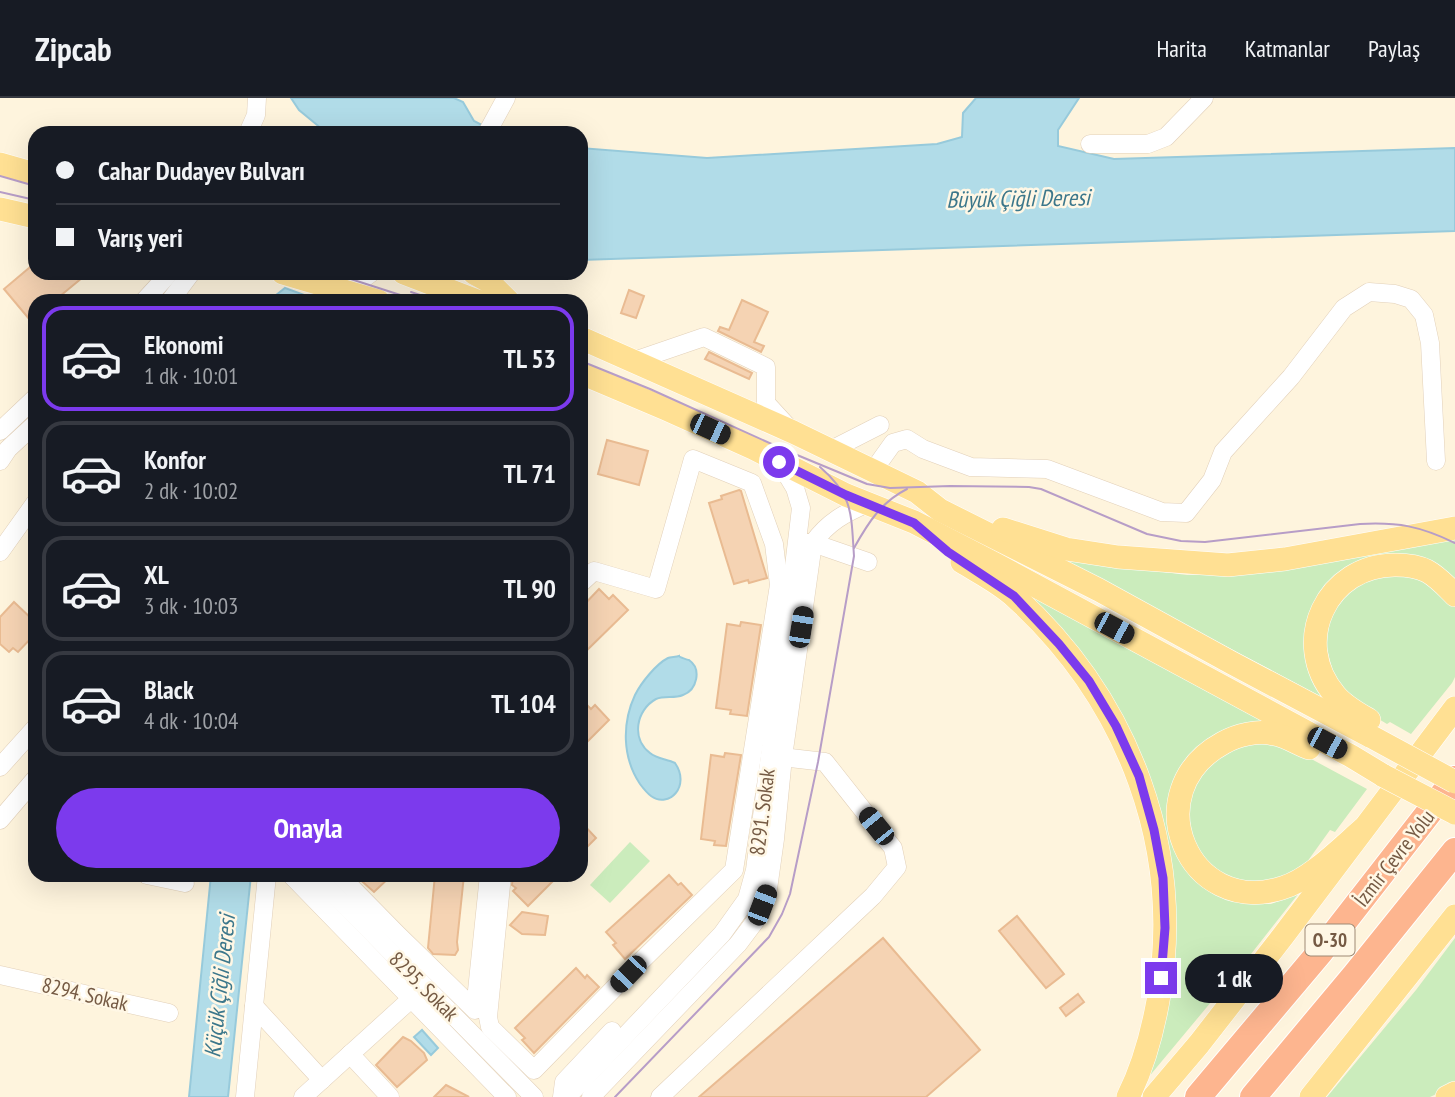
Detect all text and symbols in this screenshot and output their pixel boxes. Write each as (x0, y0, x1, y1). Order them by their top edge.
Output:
text: Zipcab (35, 27, 112, 70)
text: Harita (1156, 33, 1207, 64)
text: Katmanlar (1245, 33, 1330, 64)
text: Paylaş (1368, 33, 1420, 64)
text: Cahar Dudayev Bulvarı (98, 154, 305, 187)
water label: Büyük Çiğli Deresi (946, 182, 1093, 214)
text: Varış yeri (98, 221, 183, 254)
icon: car (60, 327, 123, 390)
text: Ekonomi (144, 328, 224, 361)
text: TL 53 (504, 342, 556, 375)
text: 1 dk · 10:01 (144, 361, 238, 390)
car (687, 411, 734, 447)
icon: car (60, 442, 123, 505)
text: Konfor (144, 443, 206, 476)
route start (763, 446, 795, 478)
text: TL 71 (504, 457, 556, 490)
text: 2 dk · 10:02 (144, 476, 238, 505)
icon: car (60, 557, 123, 620)
text: XL (144, 558, 169, 591)
text: TL 90 (504, 572, 556, 605)
text: 3 dk · 10:03 (144, 591, 238, 620)
car (788, 605, 815, 649)
car (1091, 609, 1138, 647)
icon: car (60, 672, 123, 735)
text: Black (144, 673, 194, 706)
text: TL 104 (491, 687, 556, 720)
text: 4 dk · 10:04 (144, 706, 238, 735)
car (1304, 724, 1351, 762)
street label: 8291. Sokak (743, 767, 781, 857)
button: Onayla (56, 788, 560, 868)
car (855, 803, 898, 849)
street label: İzmir Çevre Yolu (1348, 804, 1440, 912)
car (745, 882, 780, 928)
water label: Küçük Çiğli Deresi (197, 910, 241, 1059)
road number: O-30 (1306, 925, 1354, 956)
street label: 8295. Sokak (384, 946, 464, 1026)
car (606, 952, 651, 996)
callout: 1 dk (1186, 954, 1284, 1002)
route end (1145, 962, 1177, 994)
text: 1 dk (1216, 964, 1252, 993)
street label: 8294. Sokak (39, 971, 131, 1017)

